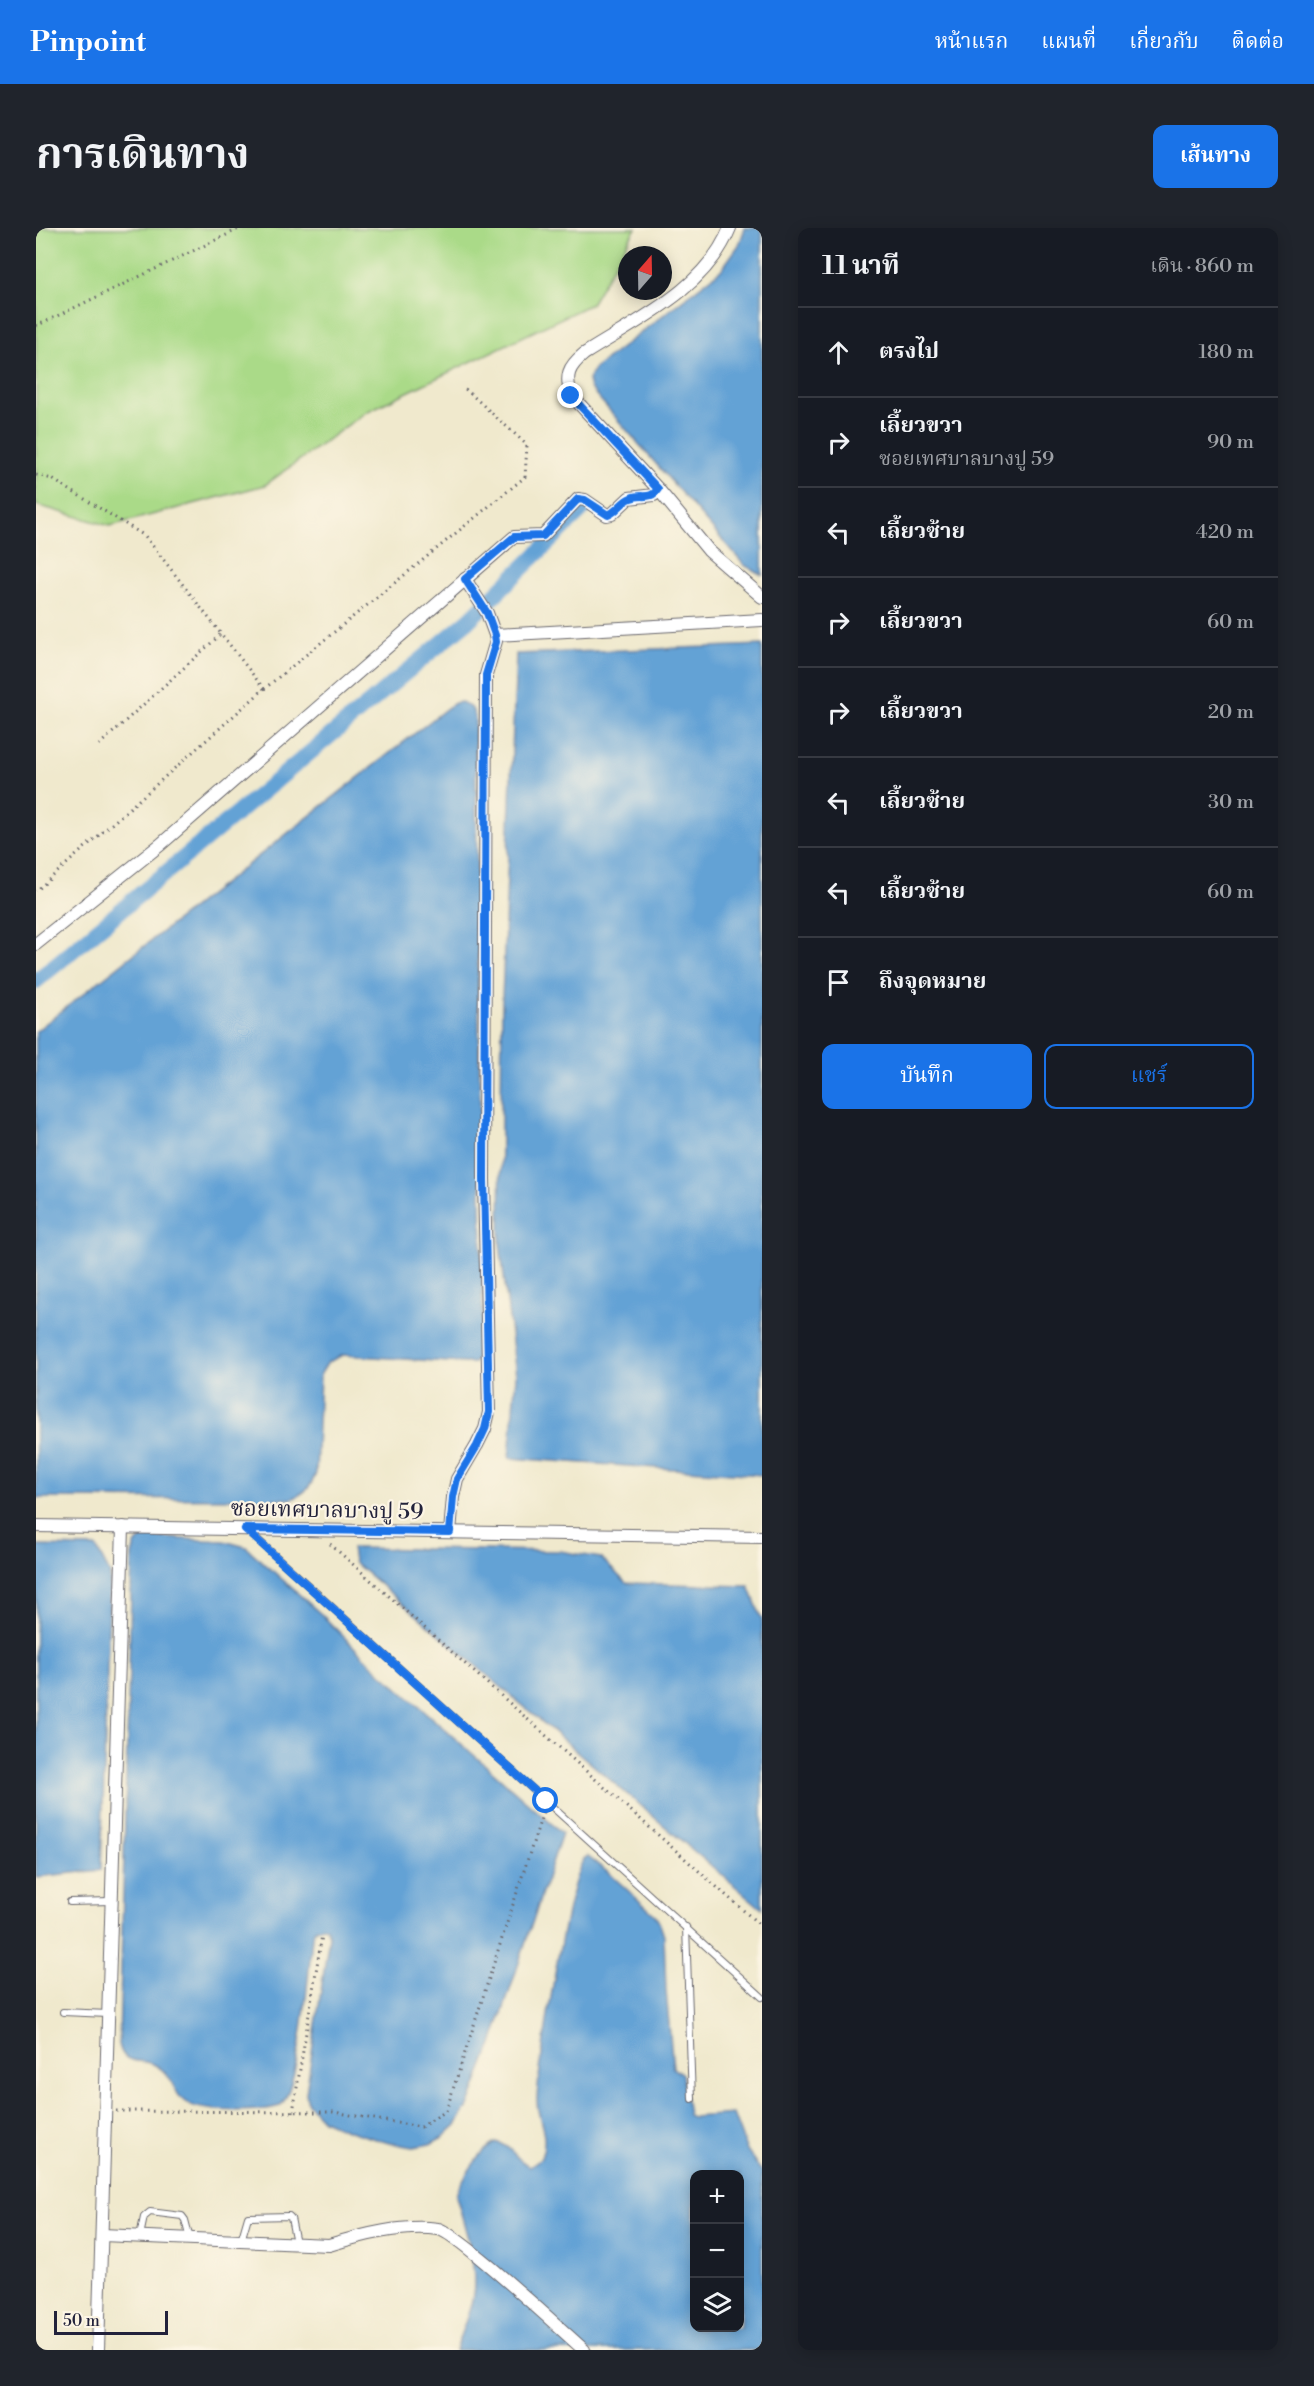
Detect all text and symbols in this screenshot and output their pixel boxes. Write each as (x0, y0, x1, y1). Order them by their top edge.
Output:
text: Pinpoint (30, 25, 146, 60)
text: หน้าแรก (935, 29, 1008, 55)
text: แผนที่ (1041, 29, 1096, 55)
text: เกี่ยวกับ (1129, 29, 1199, 55)
text: ติดต่อ (1232, 29, 1284, 55)
button: เส้นทาง (1153, 125, 1278, 188)
text: การเดินทาง (36, 129, 249, 182)
north arrow (618, 246, 672, 300)
text: 11 นาที (822, 250, 899, 282)
text: เดิน · 860 m (1150, 254, 1254, 279)
icon: ahead (822, 336, 855, 369)
text: ตรงไป (879, 338, 939, 365)
text: 180 m (1199, 340, 1254, 365)
route end (557, 382, 583, 408)
text: เลี้ยวขวา (879, 412, 963, 439)
icon: right (822, 426, 855, 459)
text: 90 m (1207, 430, 1254, 455)
text: ซอยเทศบาลบางปู 59 (879, 447, 1054, 472)
icon: left (822, 516, 855, 549)
text: เลี้ยวซ้าย (879, 518, 965, 545)
text: 420 m (1196, 520, 1254, 545)
icon: right (822, 606, 855, 639)
text: เลี้ยวขวา (879, 608, 963, 635)
text: 60 m (1207, 610, 1254, 635)
icon: right (822, 696, 855, 729)
text: เลี้ยวขวา (879, 698, 963, 725)
text: 20 m (1208, 700, 1254, 725)
icon: left (822, 786, 855, 819)
text: เลี้ยวซ้าย (879, 788, 965, 815)
text: 30 m (1208, 790, 1254, 815)
icon: left (822, 876, 855, 909)
text: เลี้ยวซ้าย (879, 878, 965, 905)
text: 60 m (1207, 880, 1254, 905)
icon: arrive (822, 966, 855, 999)
text: ถึงจุดหมาย (879, 968, 986, 995)
button: บันทึก (822, 1044, 1032, 1109)
button: แชร์ (1044, 1044, 1254, 1109)
street label: ซอยเทศบาลบางปู 59 (230, 1495, 424, 1526)
route start (532, 1787, 558, 1813)
map controls (690, 2170, 744, 2332)
button: + (690, 2170, 744, 2224)
button: − (690, 2224, 744, 2278)
button: layers (690, 2278, 744, 2332)
scale bar (54, 2308, 168, 2336)
text: 50 m (63, 2311, 100, 2331)

